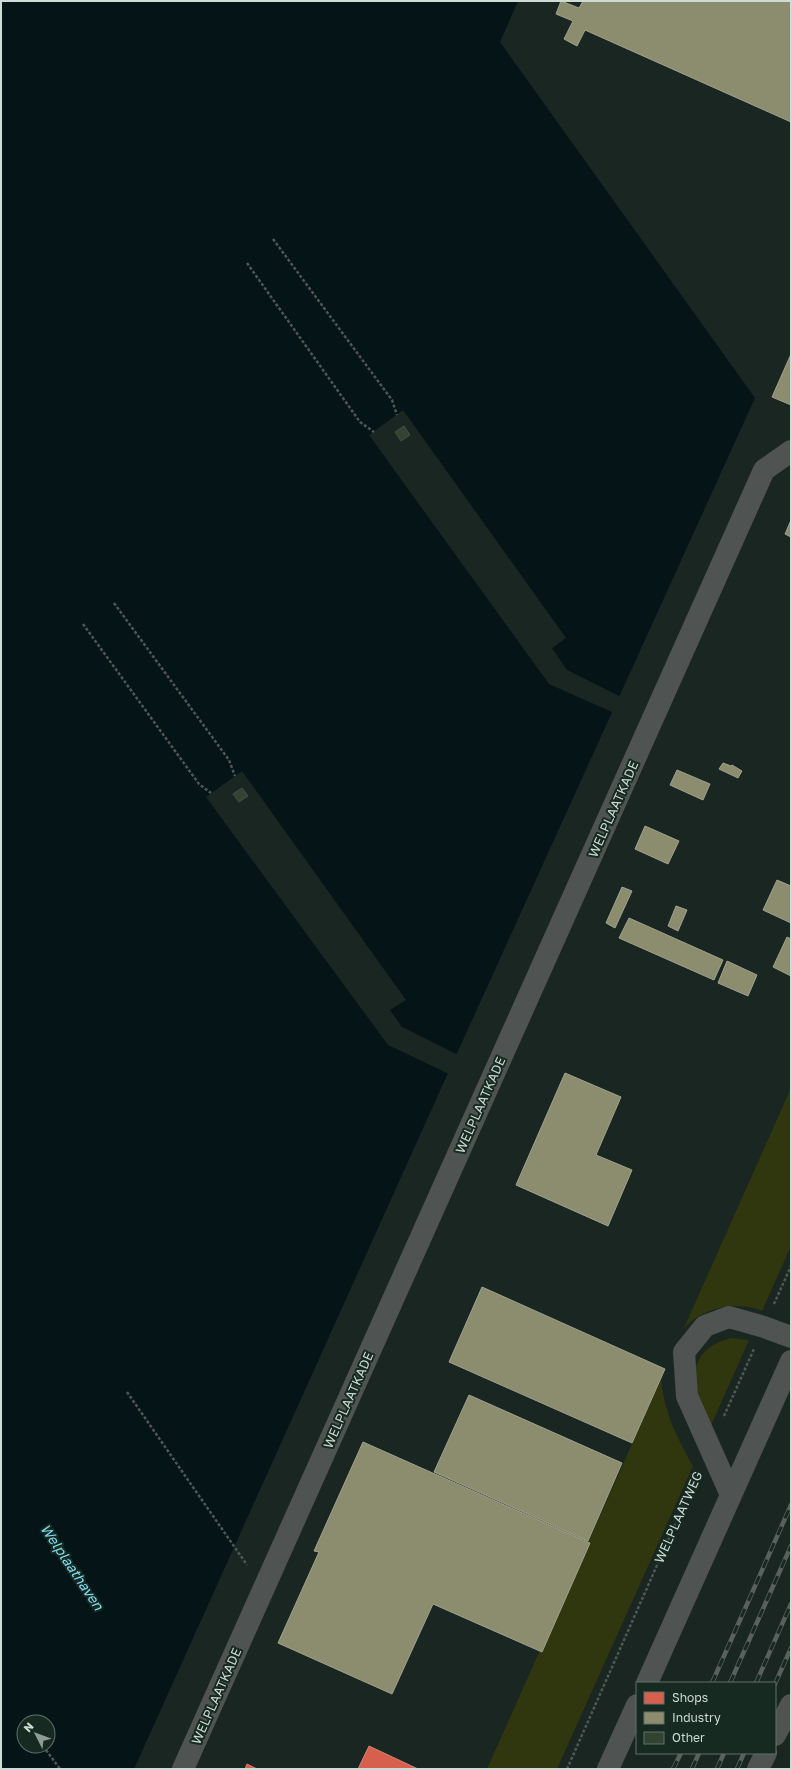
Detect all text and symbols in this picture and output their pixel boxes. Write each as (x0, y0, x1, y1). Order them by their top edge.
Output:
street label: WELPLAATKADE (585, 758, 641, 860)
street label: WELPLAATKADE (452, 1054, 508, 1156)
street label: WELPLAATKADE (320, 1349, 376, 1451)
street label: WELPLAATWEG (651, 1469, 705, 1565)
water label: Welplaathaven (37, 1520, 108, 1614)
street label: WELPLAATKADE (188, 1645, 244, 1747)
legend (636, 1682, 776, 1754)
text: Shops (672, 1690, 708, 1705)
text: Industry (672, 1710, 721, 1725)
north arrow (16, 1714, 56, 1754)
text: N (21, 1720, 36, 1734)
text: Other (672, 1730, 705, 1745)

